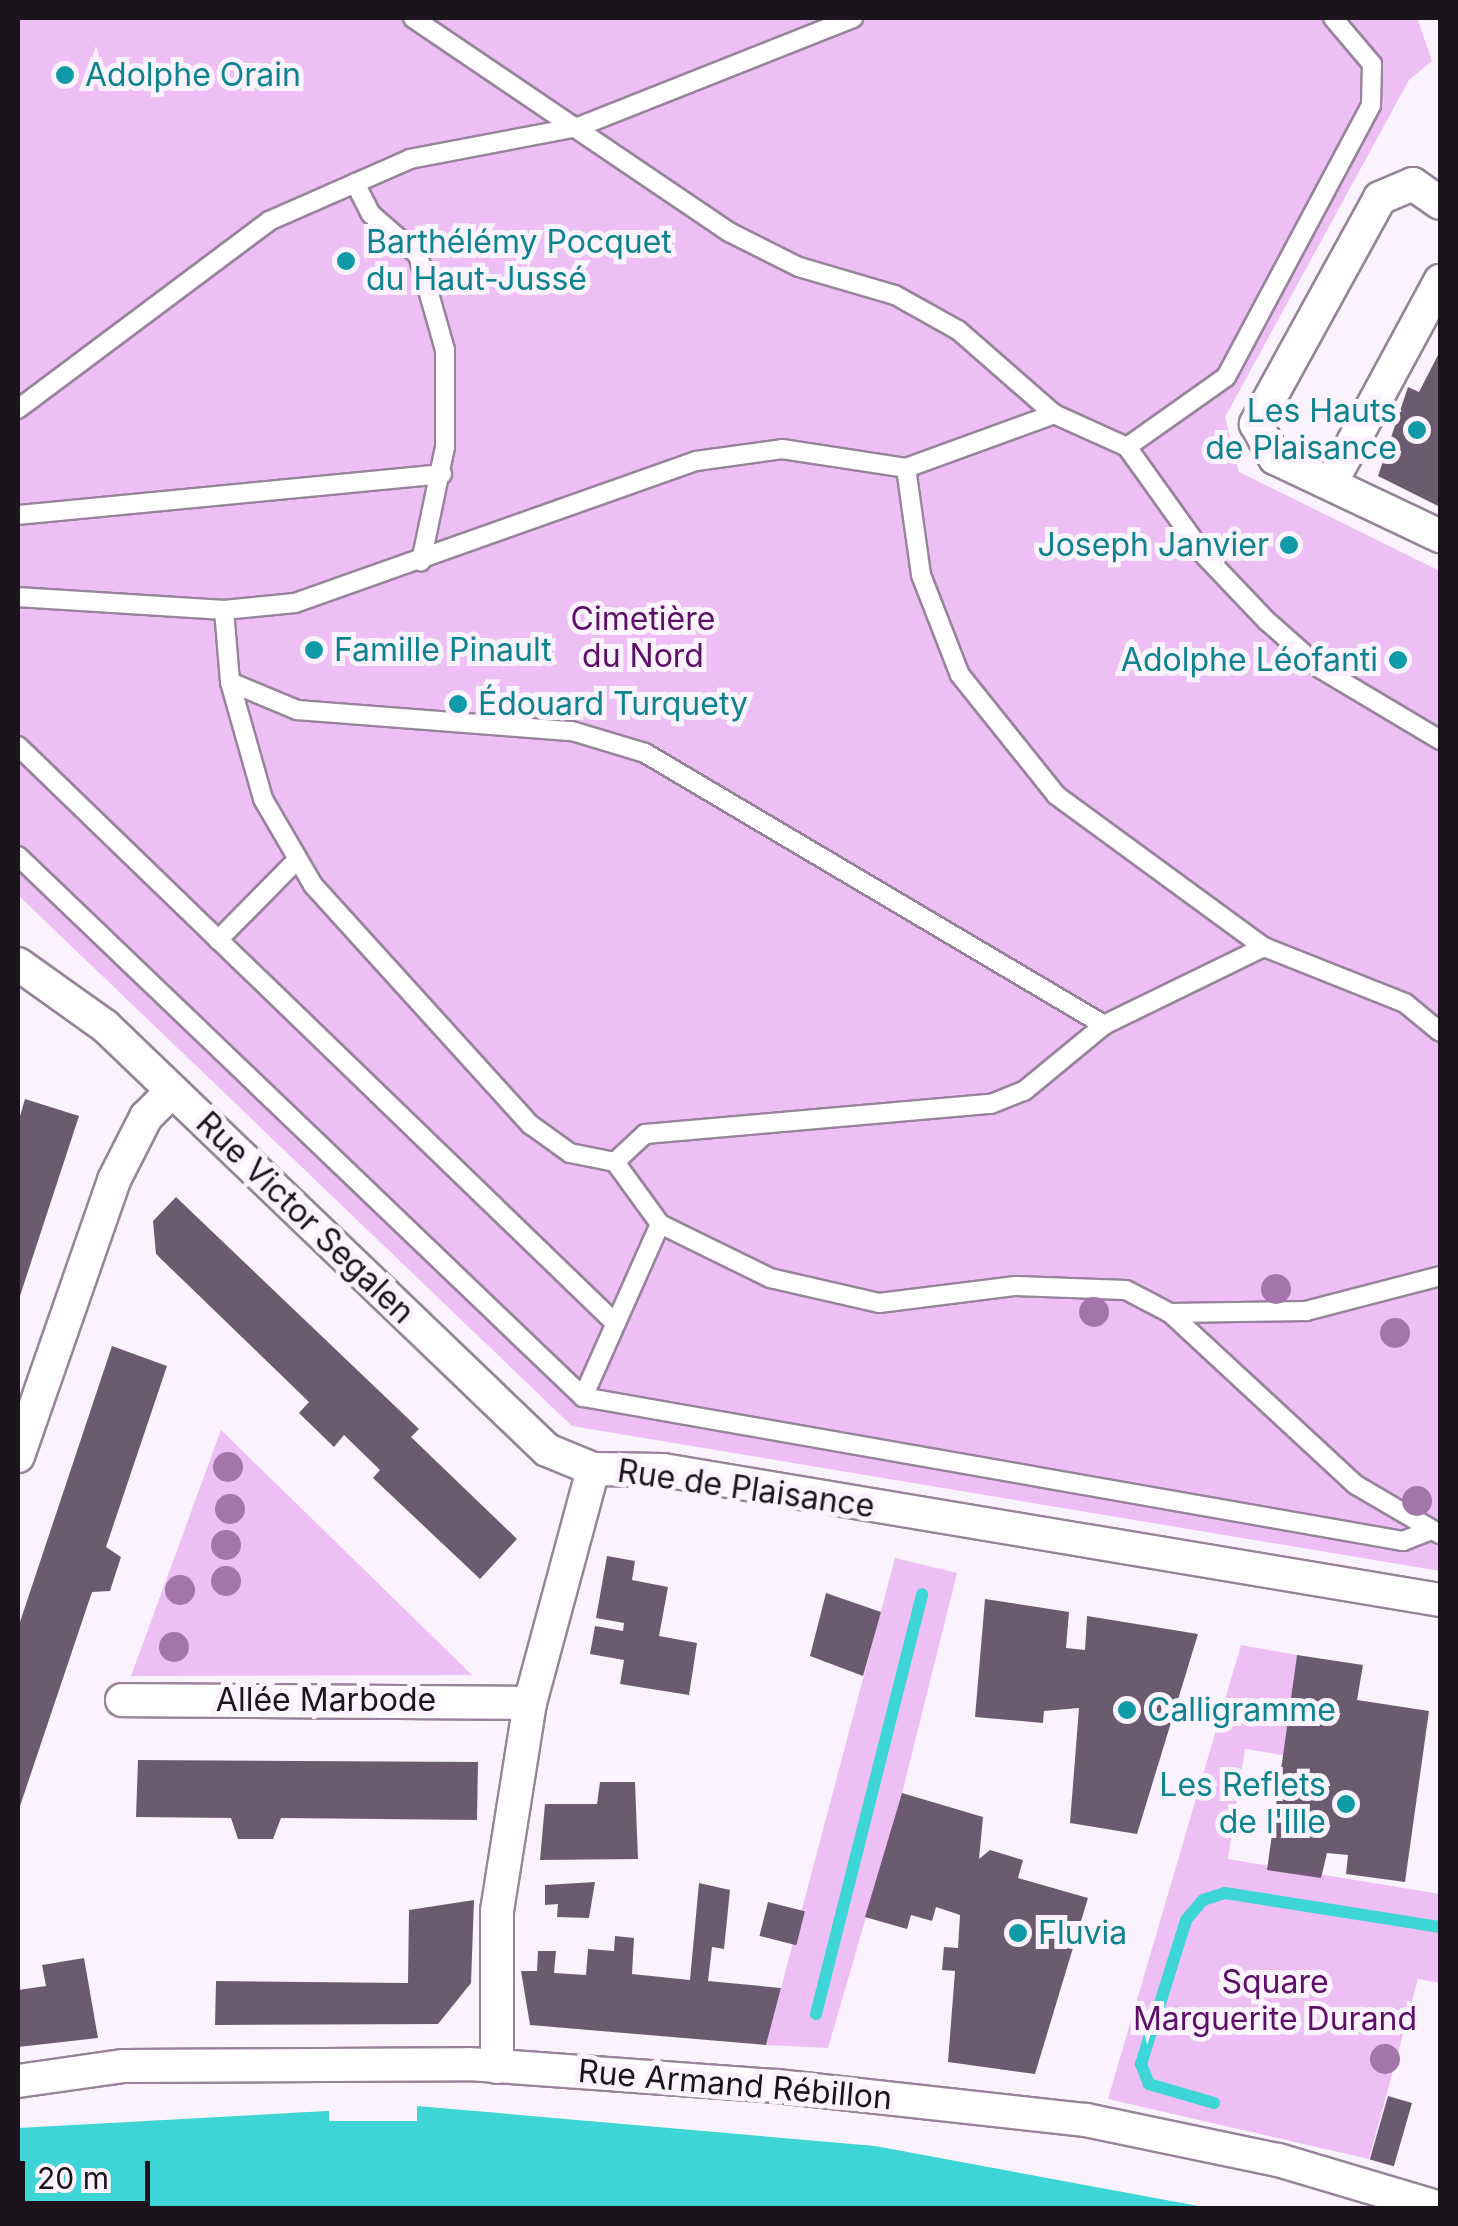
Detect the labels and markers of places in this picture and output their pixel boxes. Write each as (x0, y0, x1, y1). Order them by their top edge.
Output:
place label: Adolphe Orain (85, 56, 301, 94)
marker: Adolphe Orain (54, 64, 76, 86)
place label: Barthélémy Pocquet du Haut-Jussé (366, 224, 672, 299)
marker: Barthélémy Pocquet du Haut-Jussé (335, 250, 357, 272)
place label: Les Hauts de Plaisance (1205, 393, 1397, 468)
marker: Les Hauts de Plaisance (1406, 419, 1428, 441)
place label: Joseph Janvier (1037, 526, 1269, 564)
marker: Joseph Janvier (1278, 534, 1300, 556)
place label: Famille Pinault (334, 631, 552, 669)
marker: Famille Pinault (303, 639, 325, 661)
place label: Adolphe Léofanti (1121, 641, 1378, 679)
marker: Adolphe Léofanti (1387, 649, 1409, 671)
place label: Édouard Turquety (478, 685, 748, 723)
marker: Édouard Turquety (447, 693, 469, 715)
place label: Calligramme (1147, 1691, 1336, 1729)
marker: Calligramme (1116, 1699, 1138, 1721)
place label: Les Reflets de l'Ille (1159, 1767, 1326, 1842)
marker: Les Reflets de l'Ille (1335, 1793, 1357, 1815)
place label: Fluvia (1038, 1914, 1127, 1952)
marker: Fluvia (1007, 1922, 1029, 1944)

